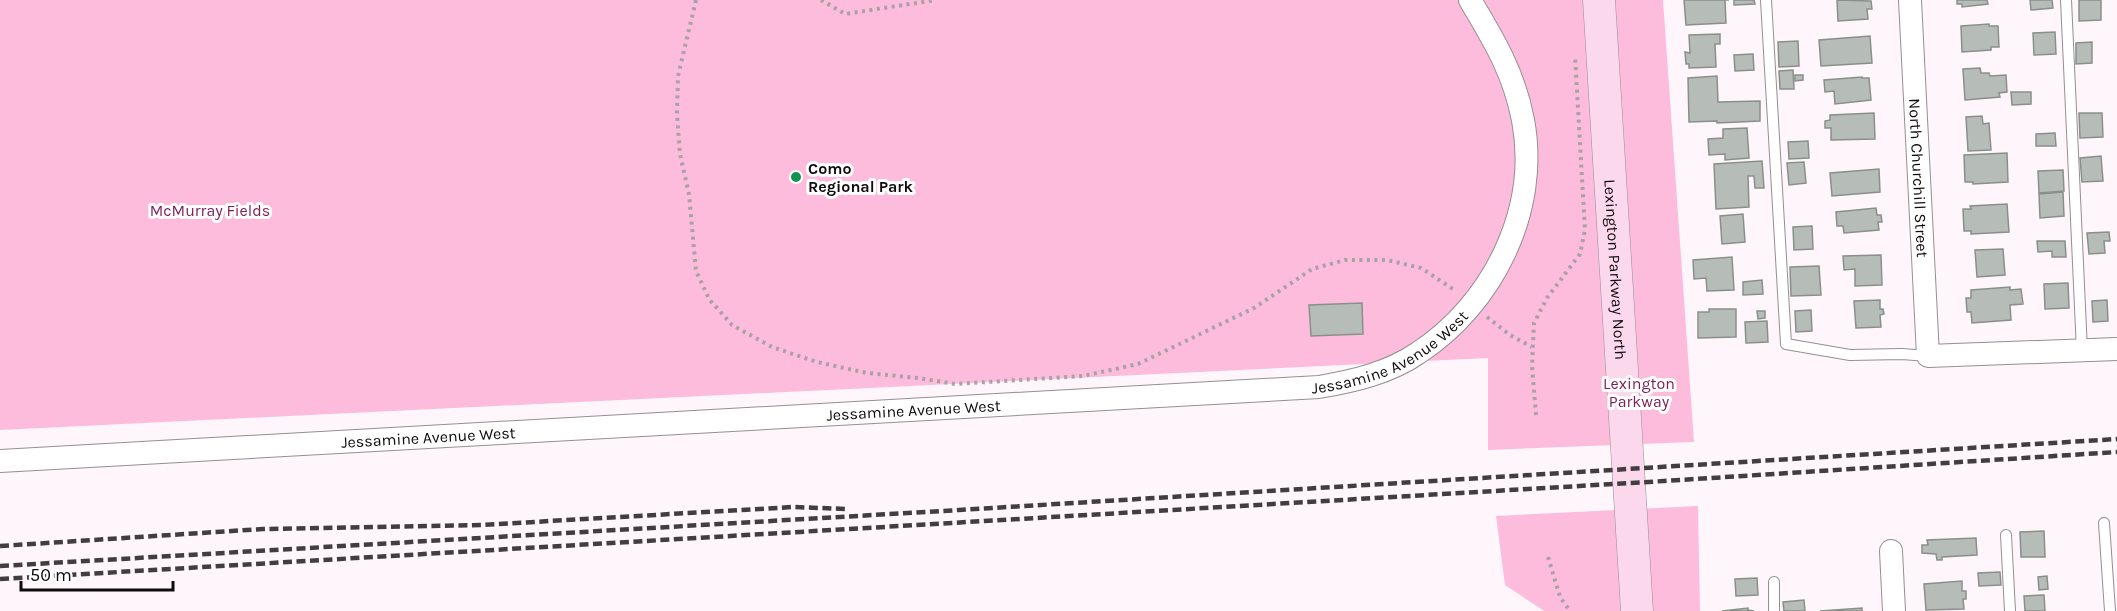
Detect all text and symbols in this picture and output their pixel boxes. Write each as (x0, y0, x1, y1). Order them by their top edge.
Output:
street label: North Churchill Street (1905, 98, 1933, 258)
place label: Como Regional Park (808, 159, 914, 196)
marker: Como Regional Park (789, 170, 803, 184)
street label: Lexington Parkway North (1601, 179, 1631, 360)
park label: McMurray Fields (150, 201, 270, 220)
street label: Jessamine Avenue West (1311, 306, 1472, 397)
park label: Lexington Parkway (1603, 374, 1675, 411)
street label: Jessamine Avenue West (826, 395, 1001, 424)
street label: Jessamine Avenue West (341, 423, 516, 451)
scale bar (21, 554, 172, 592)
text: 50 m (30, 564, 72, 586)

